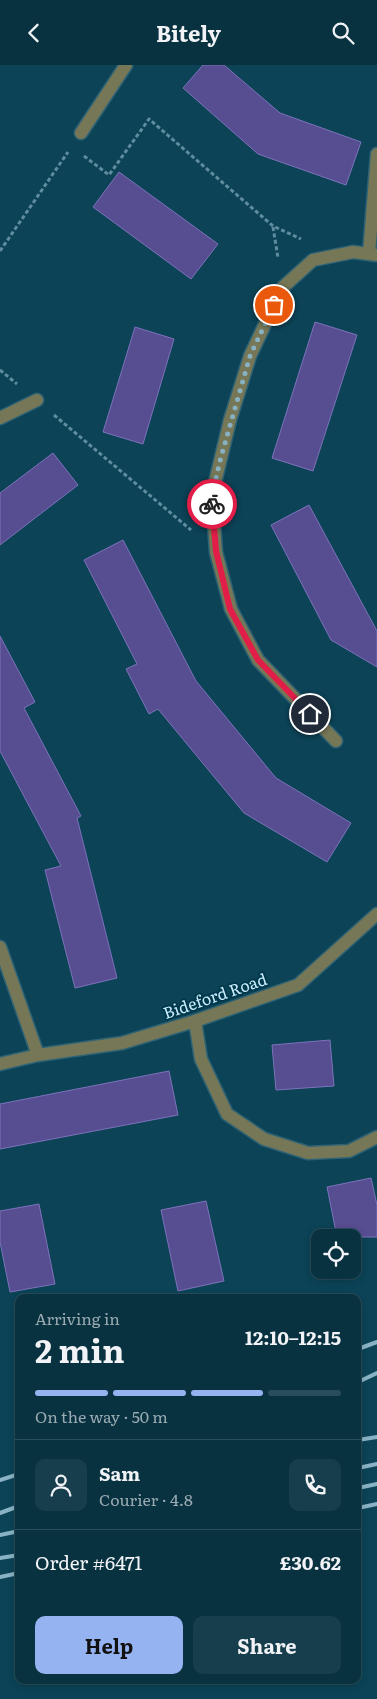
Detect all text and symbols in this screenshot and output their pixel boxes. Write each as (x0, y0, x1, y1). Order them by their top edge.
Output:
text: Bitely (156, 16, 221, 49)
icon: back (20, 19, 48, 47)
icon: search (329, 19, 357, 47)
pin (253, 284, 295, 326)
icon: bag (260, 291, 288, 319)
courier (187, 479, 237, 529)
icon: bike (198, 490, 226, 518)
pin (289, 693, 331, 735)
icon: home (296, 700, 324, 728)
street label: Bideford Road (160, 966, 270, 1024)
map controls (311, 1229, 361, 1279)
button: locate (311, 1229, 361, 1279)
text: Arriving in (35, 1306, 120, 1330)
text: 12:10–12:15 (245, 1323, 341, 1351)
text: 2 min (35, 1325, 124, 1373)
text: On the way · 50 m (35, 1404, 168, 1428)
button: person (35, 1459, 87, 1511)
text: Sam (99, 1459, 140, 1487)
button: phone (289, 1459, 341, 1511)
text: Courier · 4.8 (99, 1487, 193, 1511)
text: Order #6471 (35, 1548, 142, 1576)
text: £30.62 (280, 1548, 341, 1576)
button: Help (35, 1616, 183, 1674)
button: Share (193, 1616, 341, 1674)

